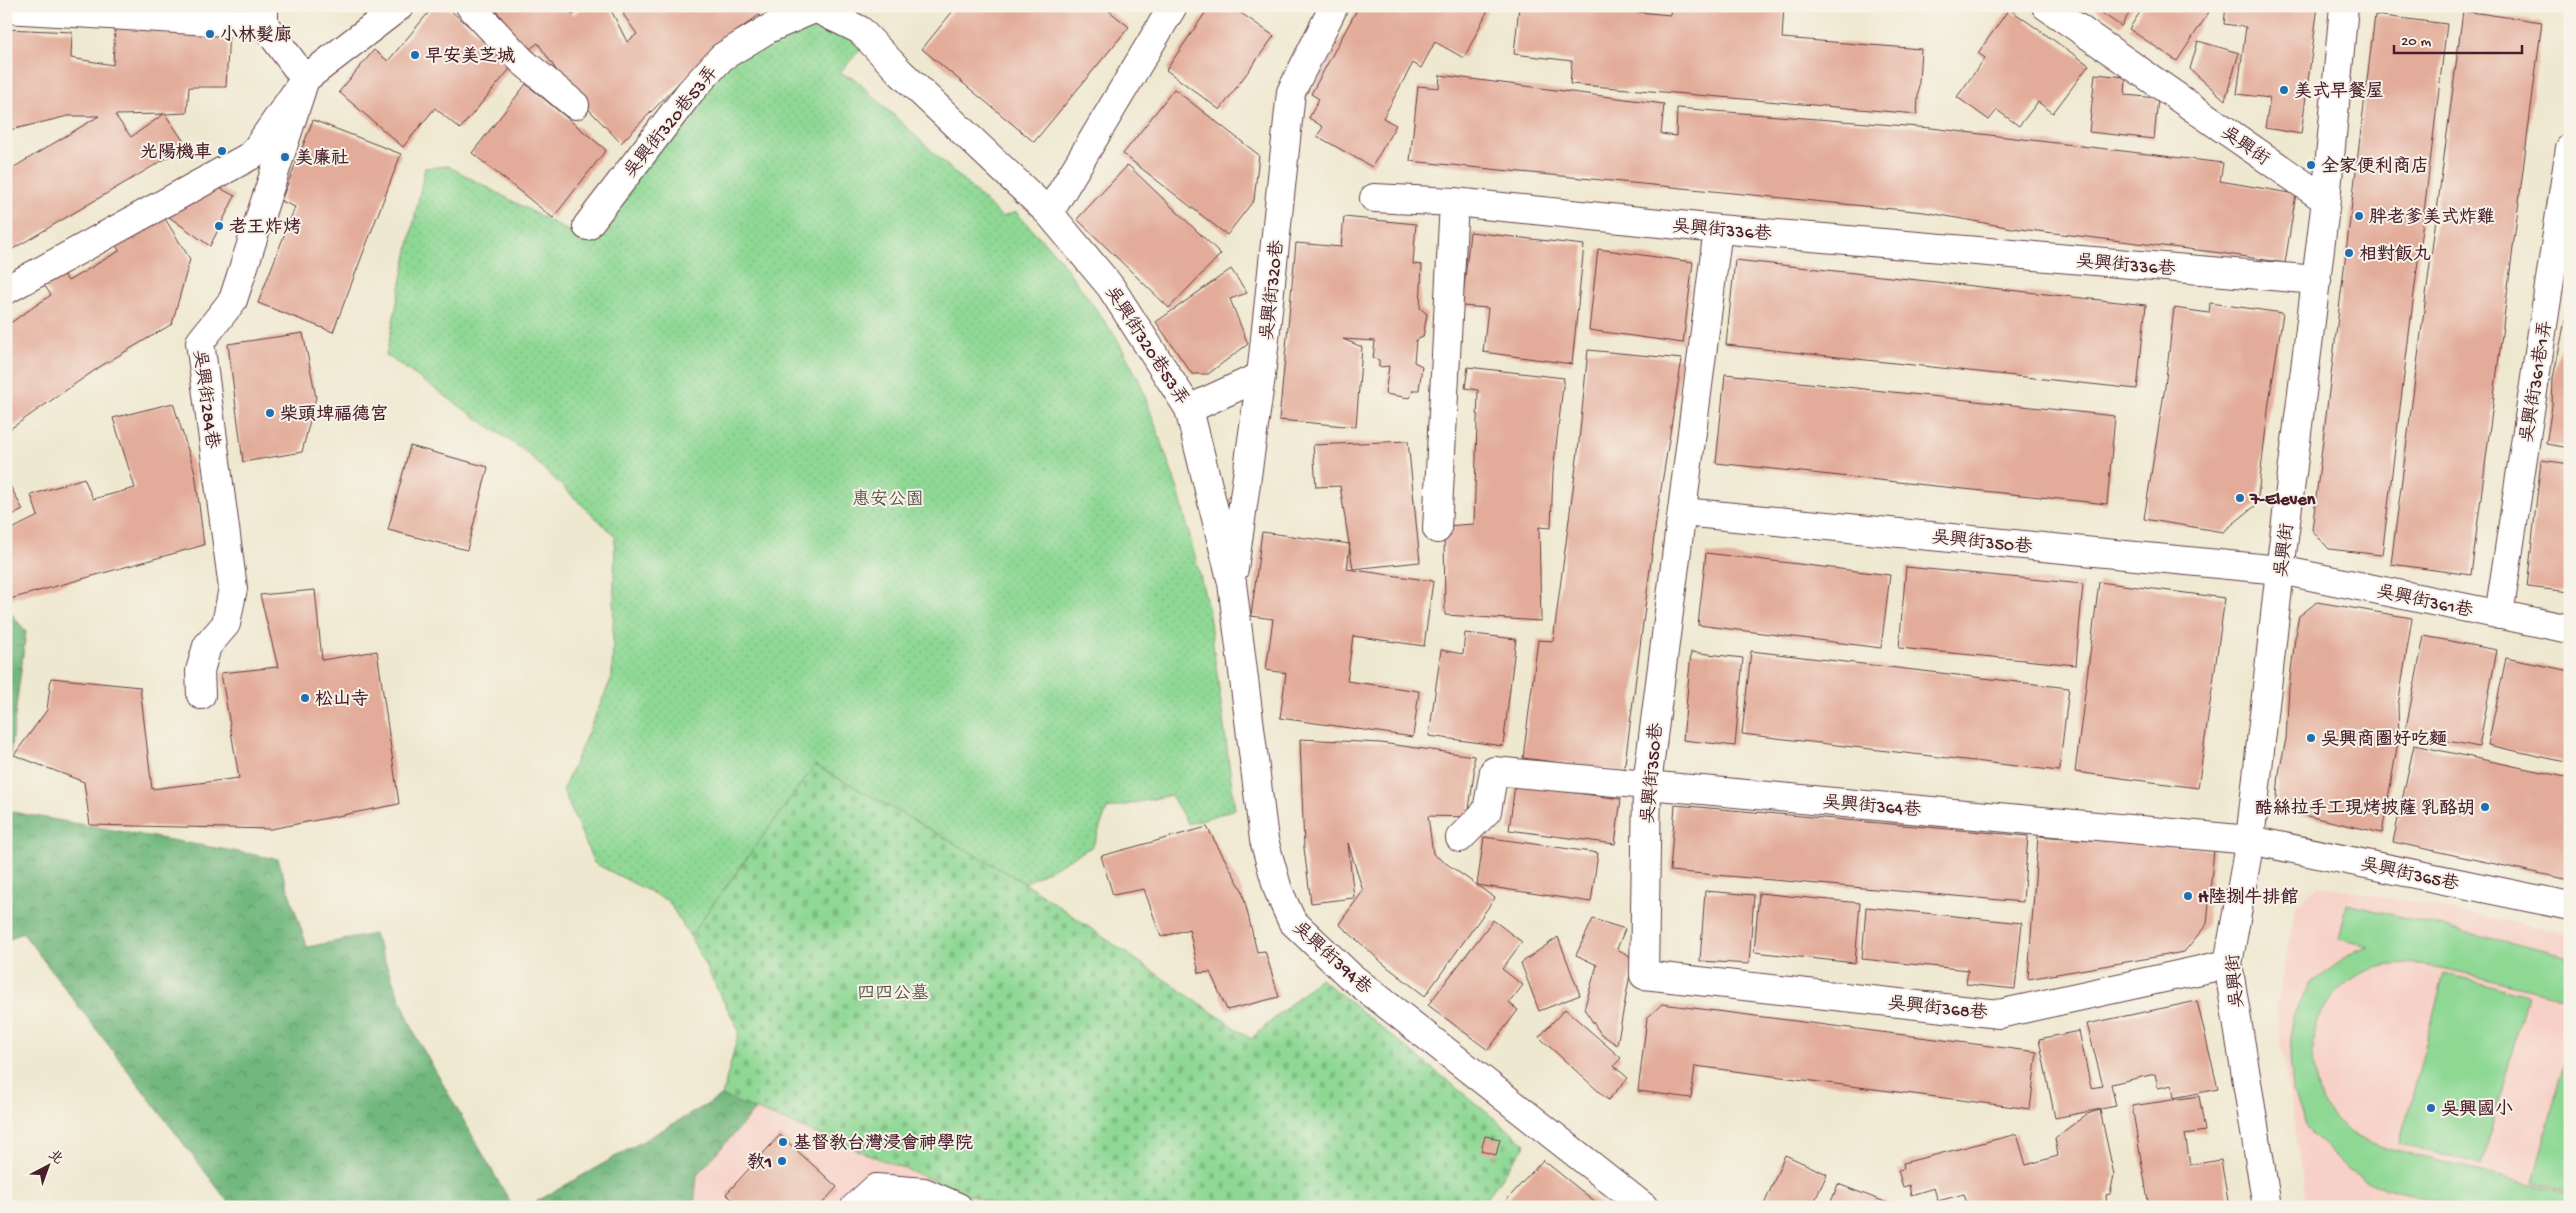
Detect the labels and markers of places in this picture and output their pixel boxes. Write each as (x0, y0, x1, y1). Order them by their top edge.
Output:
place label: 小林髮廊 (220, 24, 292, 47)
marker: 小林髮廊 (204, 28, 216, 40)
place label: 早安美芝城 (425, 46, 515, 68)
marker: 早安美芝城 (409, 49, 421, 61)
place label: 美式早餐屋 (2294, 81, 2384, 103)
marker: 美式早餐屋 (2278, 84, 2290, 96)
place label: 光陽機車 (140, 142, 212, 164)
marker: 光陽機車 (216, 145, 228, 157)
place label: 美廉社 (295, 147, 349, 170)
marker: 美廉社 (279, 151, 291, 163)
place label: 全家便利商店 (2321, 156, 2429, 178)
marker: 全家便利商店 (2305, 159, 2317, 171)
place label: 胖老爹美式炸雞 (2369, 207, 2495, 229)
marker: 胖老爹美式炸雞 (2353, 210, 2365, 222)
place label: 老王炸烤 (229, 217, 301, 239)
marker: 老王炸烤 (213, 220, 225, 232)
place label: 相對飯丸 (2359, 244, 2431, 266)
marker: 相對飯丸 (2343, 247, 2355, 259)
place label: 柴頭埤福德宮 (280, 404, 388, 426)
marker: 柴頭埤福德宮 (264, 407, 276, 419)
place label: 7-Eleven (2249, 490, 2316, 511)
marker: 7-Eleven (2234, 492, 2246, 504)
place label: 松山寺 (315, 689, 369, 711)
marker: 松山寺 (299, 692, 311, 704)
place label: 吳興商圈好吃麵 (2321, 729, 2447, 751)
marker: 吳興商圈好吃麵 (2305, 732, 2317, 744)
place label: 酷絲拉手工現烤披薩 乳酪胡 (2255, 798, 2475, 820)
marker: 酷絲拉手工現烤披薩 乳酪胡 (2479, 801, 2491, 813)
place label: H陸捌牛排館 (2198, 886, 2298, 909)
marker: H陸捌牛排館 (2182, 890, 2194, 902)
place label: 吳興國小 (2441, 1099, 2513, 1121)
marker: 吳興國小 (2425, 1102, 2437, 1114)
place label: 基督教台灣浸會神學院 (793, 1132, 973, 1155)
marker: 基督教台灣浸會神學院 (777, 1136, 789, 1148)
place label: 教1 (747, 1152, 772, 1174)
marker: 教1 (776, 1155, 788, 1167)

